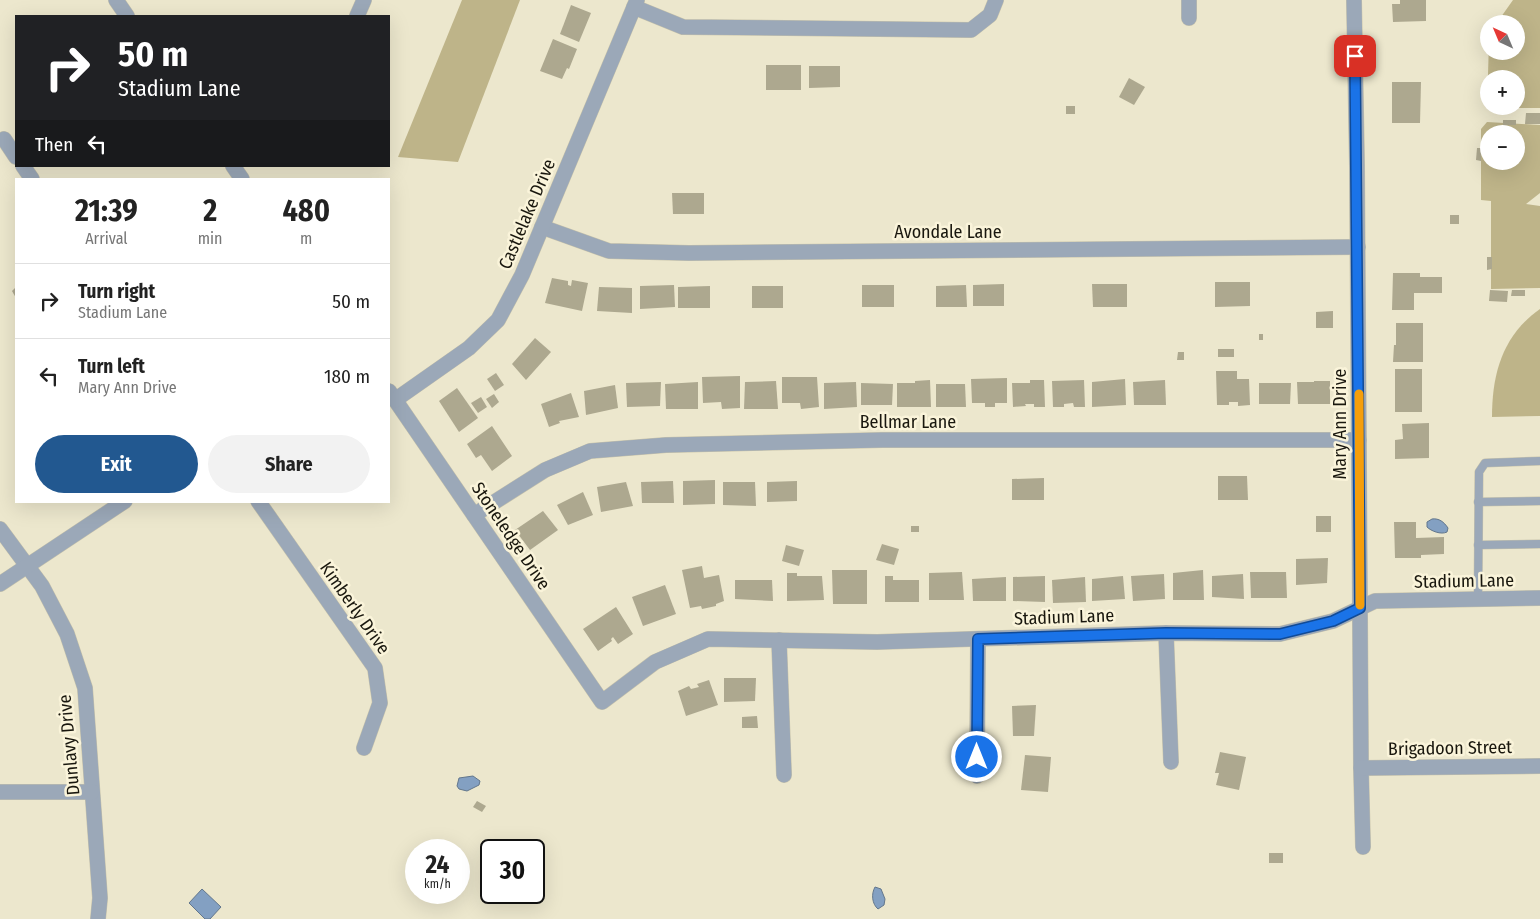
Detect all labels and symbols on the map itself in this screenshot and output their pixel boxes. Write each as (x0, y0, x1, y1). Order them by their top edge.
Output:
north arrow (1480, 15, 1525, 60)
pin (1334, 35, 1376, 77)
street label: Castlelake Drive (494, 156, 560, 272)
street label: Avondale Lane (894, 221, 1002, 243)
street label: Mary Ann Drive (1329, 368, 1351, 479)
street label: Bellmar Lane (860, 411, 956, 433)
street label: Stoneledge Drive (467, 478, 555, 594)
street label: Kimberly Drive (315, 558, 395, 658)
street label: Stadium Lane (1414, 569, 1514, 593)
street label: Stadium Lane (1014, 604, 1115, 630)
street label: Dunlavy Drive (54, 694, 84, 796)
position arrow (950, 730, 1002, 782)
street label: Brigadoon Street (1388, 736, 1512, 760)
speed limit sign: 30 (480, 839, 545, 904)

